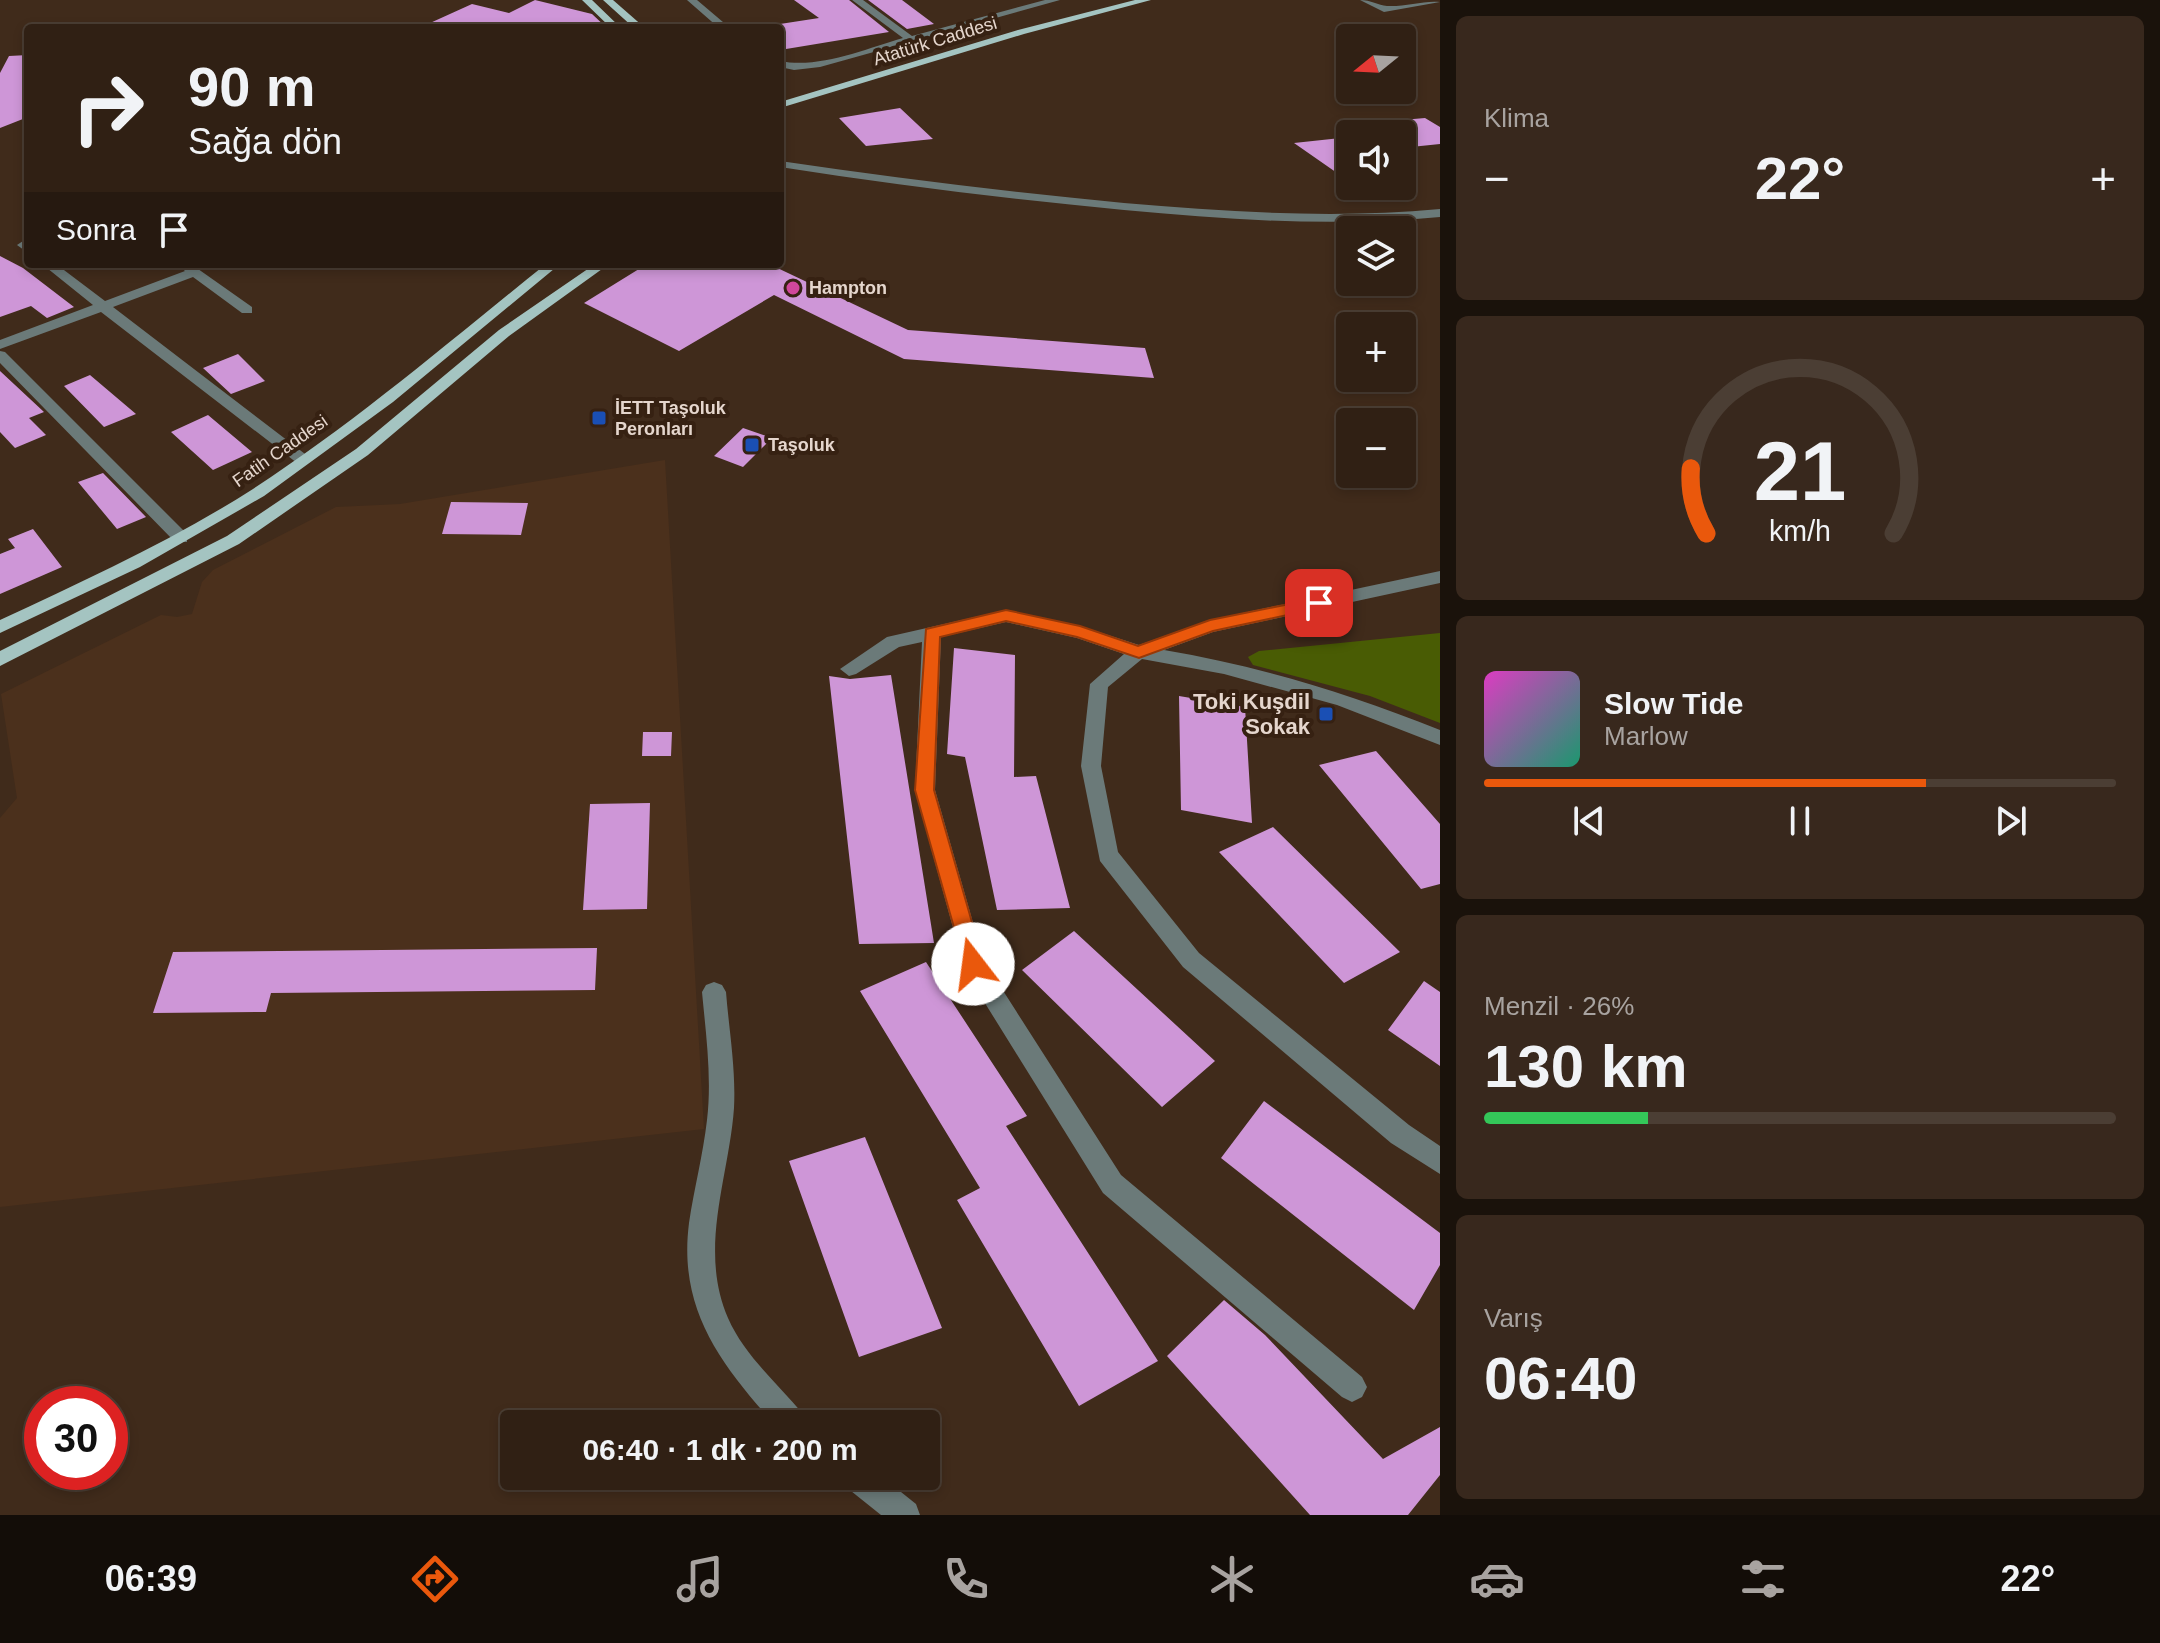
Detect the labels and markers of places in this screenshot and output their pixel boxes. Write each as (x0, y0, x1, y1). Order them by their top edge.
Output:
place label: Hampton (809, 278, 887, 298)
marker: Hampton (784, 279, 802, 297)
place label: İETT Taşoluk Peronları (615, 398, 727, 439)
marker: İETT Taşoluk Peronları (590, 409, 608, 427)
place label: Taşoluk (768, 435, 836, 455)
marker: Taşoluk (743, 436, 761, 454)
pin (1285, 569, 1353, 637)
place label: Toki Kuşdil Sokak (1193, 689, 1311, 739)
marker: Toki Kuşdil Sokak (1317, 705, 1335, 723)

